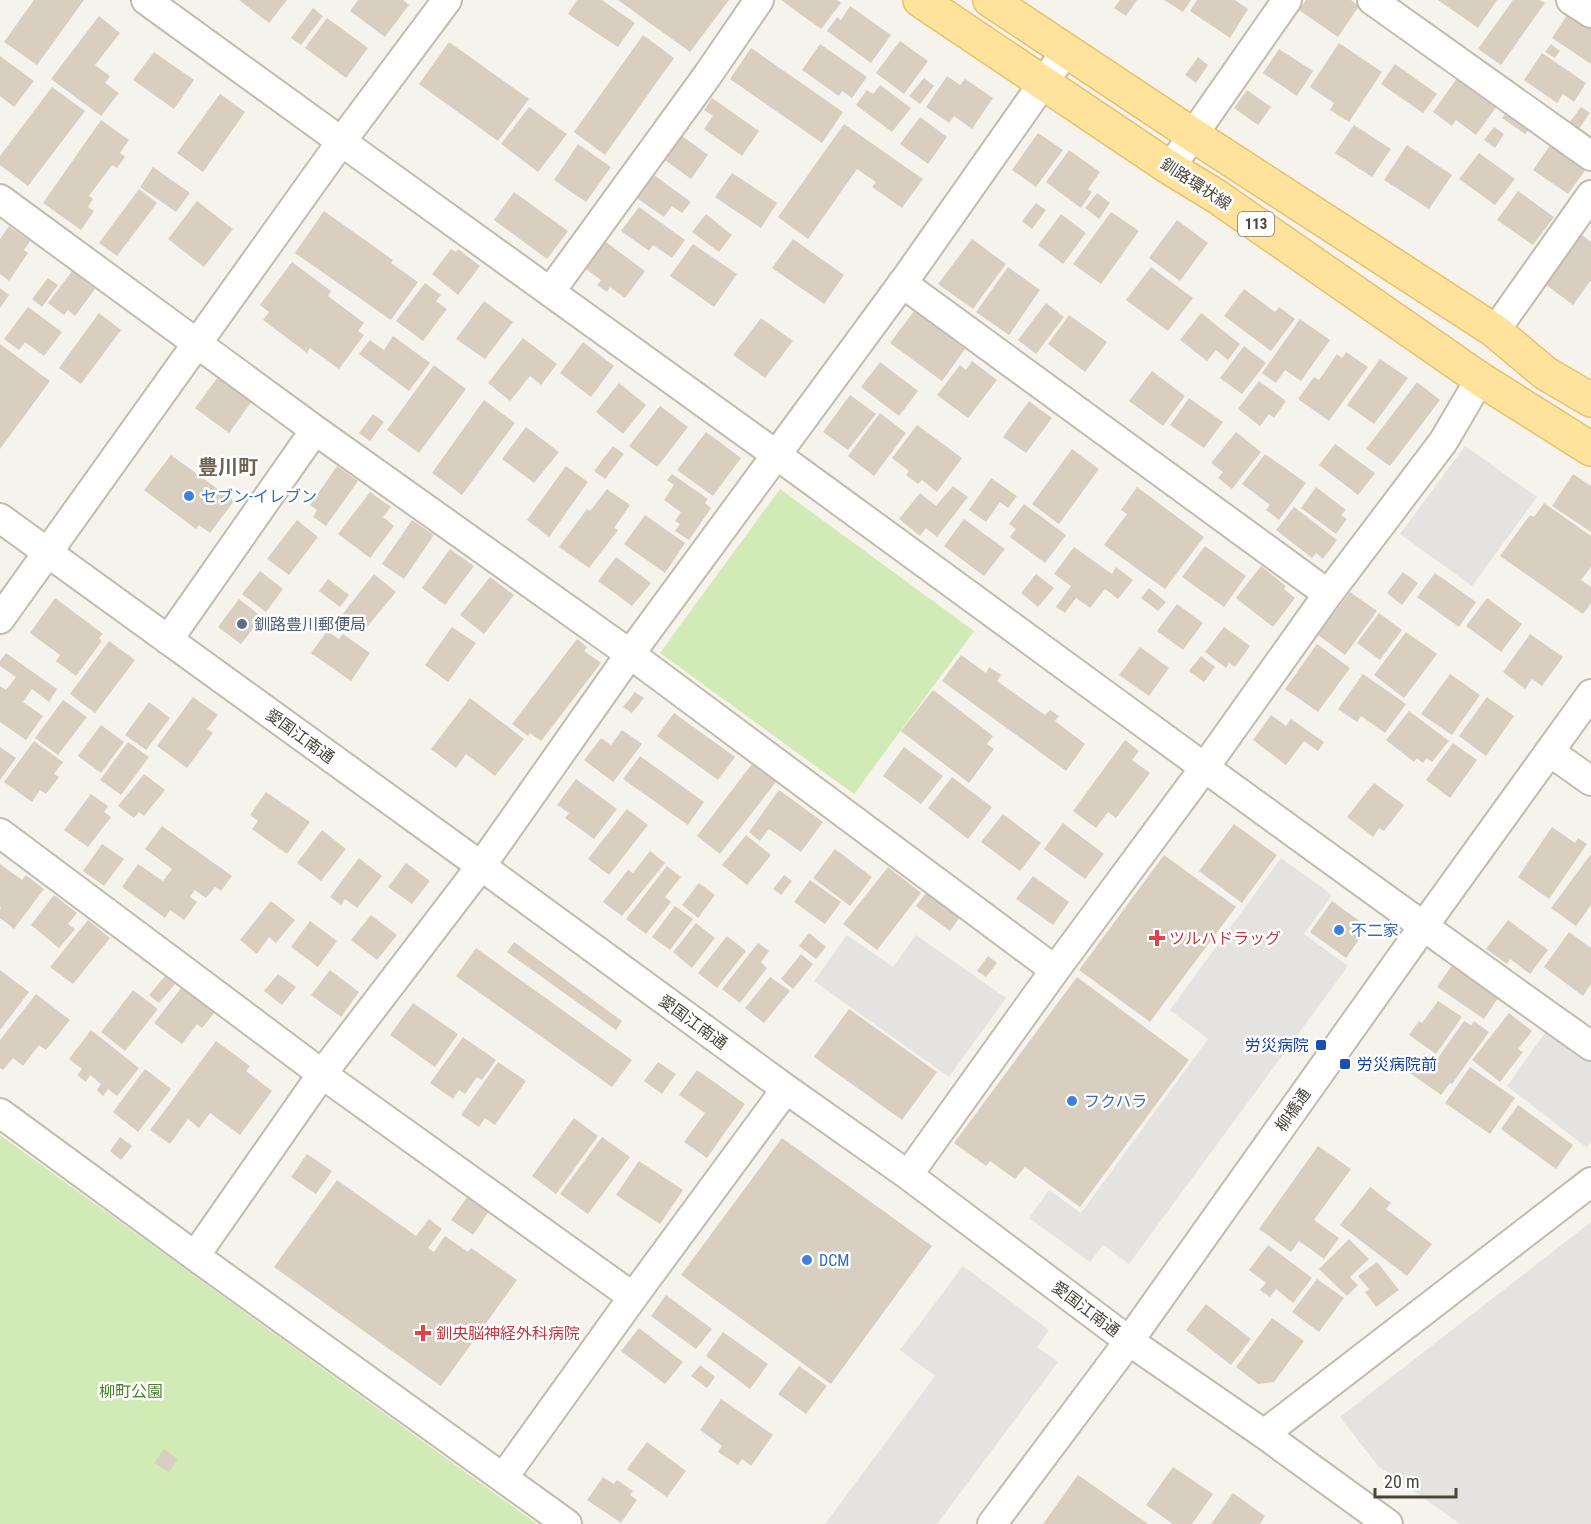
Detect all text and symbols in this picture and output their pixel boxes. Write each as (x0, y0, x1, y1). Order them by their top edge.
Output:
street label: 釧路環状線 (1157, 154, 1235, 214)
road number: 113 (1238, 212, 1274, 236)
district label: 豊川町 (198, 455, 258, 479)
place label: セブン-イレブン (201, 487, 317, 506)
marker: セブン-イレブン (182, 489, 196, 503)
place label: 釧路豊川郵便局 (254, 615, 366, 634)
marker: 釧路豊川郵便局 (235, 617, 249, 631)
street label: 愛国江南通 (262, 705, 338, 767)
place label: 不二家 (1351, 921, 1399, 940)
marker: 不二家 (1332, 923, 1346, 937)
place label: ツルハドラッグ (1169, 929, 1281, 948)
marker: ツルハドラッグ (1150, 931, 1164, 945)
street label: 愛国江南通 (655, 991, 731, 1053)
place label: 労災病院 (1245, 1036, 1309, 1055)
marker: 労災病院 (1314, 1038, 1328, 1052)
place label: 労災病院前 (1357, 1055, 1437, 1074)
marker: 労災病院前 (1338, 1057, 1352, 1071)
street label: 柳橋通 (1271, 1085, 1315, 1135)
place label: フクハラ (1084, 1092, 1147, 1111)
marker: フクハラ (1065, 1094, 1079, 1108)
place label: DCM (819, 1251, 849, 1270)
marker: DCM (800, 1253, 814, 1267)
street label: 愛国江南通 (1048, 1277, 1124, 1341)
marker: 釧央脳神経外科病院 (414, 1324, 432, 1342)
place label: 釧央脳神経外科病院 (436, 1324, 580, 1343)
park label: 柳町公園 (99, 1382, 163, 1401)
scale bar (1375, 1461, 1456, 1499)
text: 20 m (1384, 1471, 1419, 1492)

